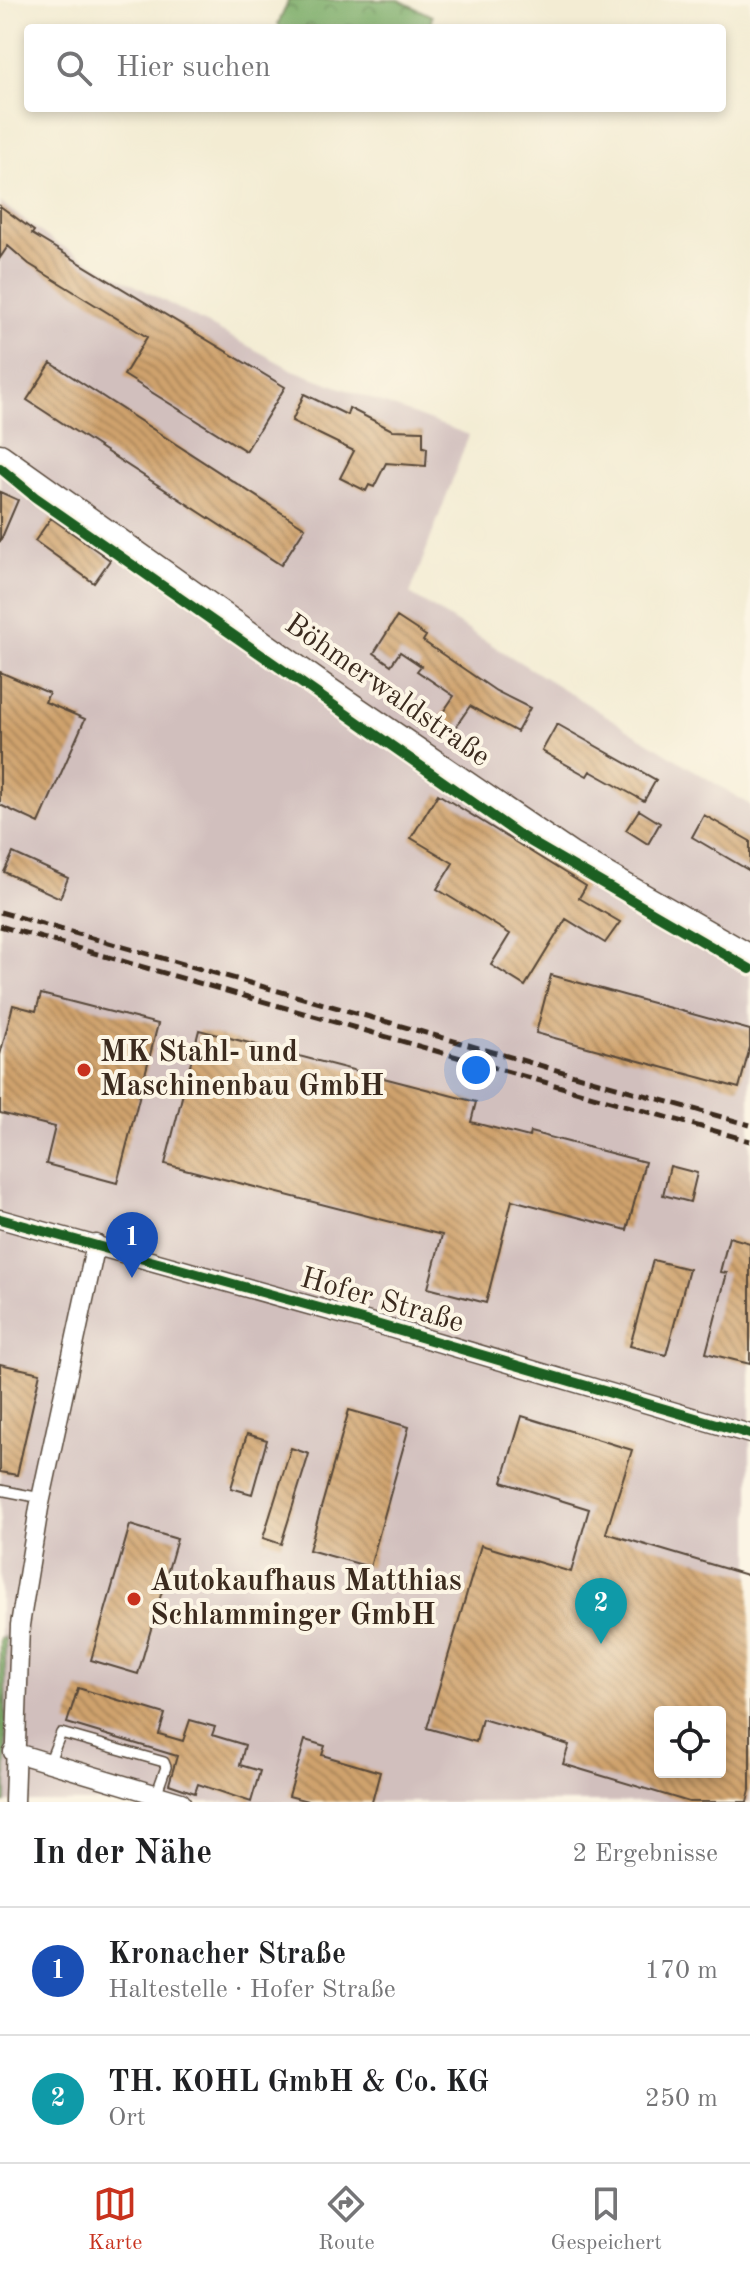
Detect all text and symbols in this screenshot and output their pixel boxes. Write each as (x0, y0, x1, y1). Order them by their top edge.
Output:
search box (24, 24, 726, 112)
icon: search (52, 46, 96, 90)
text: Hier suchen (116, 53, 271, 83)
street label: Böhmerwaldstraße (279, 609, 495, 773)
place label: MK Stahl- und Maschinenbau GmbH (100, 1038, 384, 1102)
your location (456, 1050, 496, 1090)
marker: MK Stahl- und Maschinenbau GmbH (75, 1061, 93, 1079)
pin: 1 (106, 1212, 158, 1278)
street label: Hofer Straße (297, 1263, 467, 1339)
place label: Autokaufhaus Matthias Schlamminger GmbH (150, 1567, 462, 1631)
pin: 2 (575, 1578, 627, 1644)
marker: Autokaufhaus Matthias Schlamminger GmbH (125, 1590, 143, 1608)
map controls (654, 1706, 726, 1778)
button: locate (654, 1706, 726, 1778)
text: In der Nähe (32, 1837, 212, 1871)
text: 2 Ergebnisse (572, 1841, 718, 1867)
text: Kronacher Straße (108, 1940, 346, 1970)
text: 1 (50, 1958, 66, 1984)
text: 170 m (645, 1958, 718, 1984)
text: Haltestelle · Hofer Straße (108, 1977, 396, 2003)
text: TH. KOHL GmbH & Co. KG (108, 2068, 489, 2098)
text: 2 (50, 2086, 66, 2112)
text: 250 m (645, 2086, 718, 2112)
text: Ort (108, 2105, 146, 2131)
tab: Karte (88, 2182, 142, 2257)
tab: Route (318, 2182, 375, 2257)
tab: Gespeichert (551, 2182, 662, 2257)

